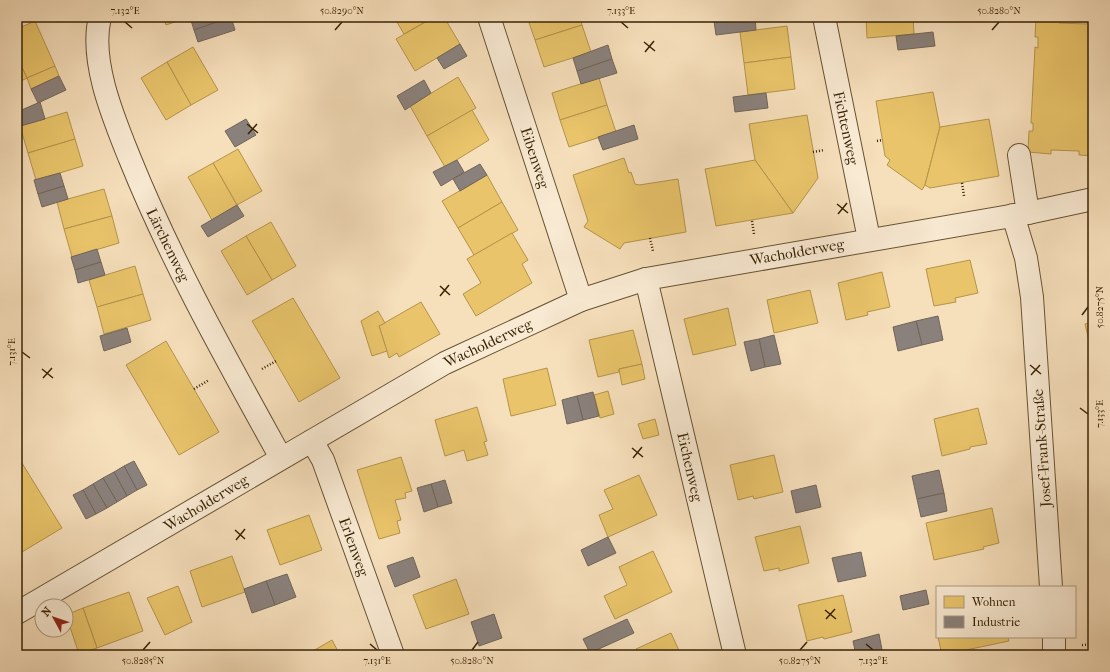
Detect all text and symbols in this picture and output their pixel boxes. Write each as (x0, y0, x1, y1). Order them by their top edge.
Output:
text: 7.132°E (110, 5, 140, 17)
text: 50.8290°N (320, 5, 364, 17)
text: 7.133°E (607, 5, 635, 17)
text: 50.8280°N (977, 5, 1021, 17)
street label: Fichtenweg (829, 90, 863, 167)
street label: Eibenweg (517, 125, 554, 192)
street label: Lärchenweg (143, 205, 194, 286)
street label: Wacholderweg (747, 235, 847, 269)
text: 50.8275°N (1094, 285, 1106, 328)
street label: Wacholderweg (440, 314, 536, 372)
text: 7.131°E (6, 338, 18, 366)
street label: Josef-Frank-Straße (1029, 388, 1055, 509)
text: 7.133°E (1094, 400, 1106, 428)
street label: Eichenweg (673, 431, 707, 504)
street label: Wacholderweg (160, 470, 252, 536)
street label: Erlenweg (335, 515, 373, 580)
legend (936, 586, 1076, 638)
text: Wohnen (971, 595, 1016, 609)
north arrow (34, 598, 74, 638)
text: N (39, 604, 55, 619)
text: Industrie (972, 615, 1020, 629)
text: 50.8285°N (122, 655, 165, 667)
text: 7.131°E (363, 655, 391, 667)
text: 50.8280°N (450, 655, 494, 667)
text: 50.8275°N (779, 655, 822, 667)
text: 7.132°E (858, 655, 888, 667)

